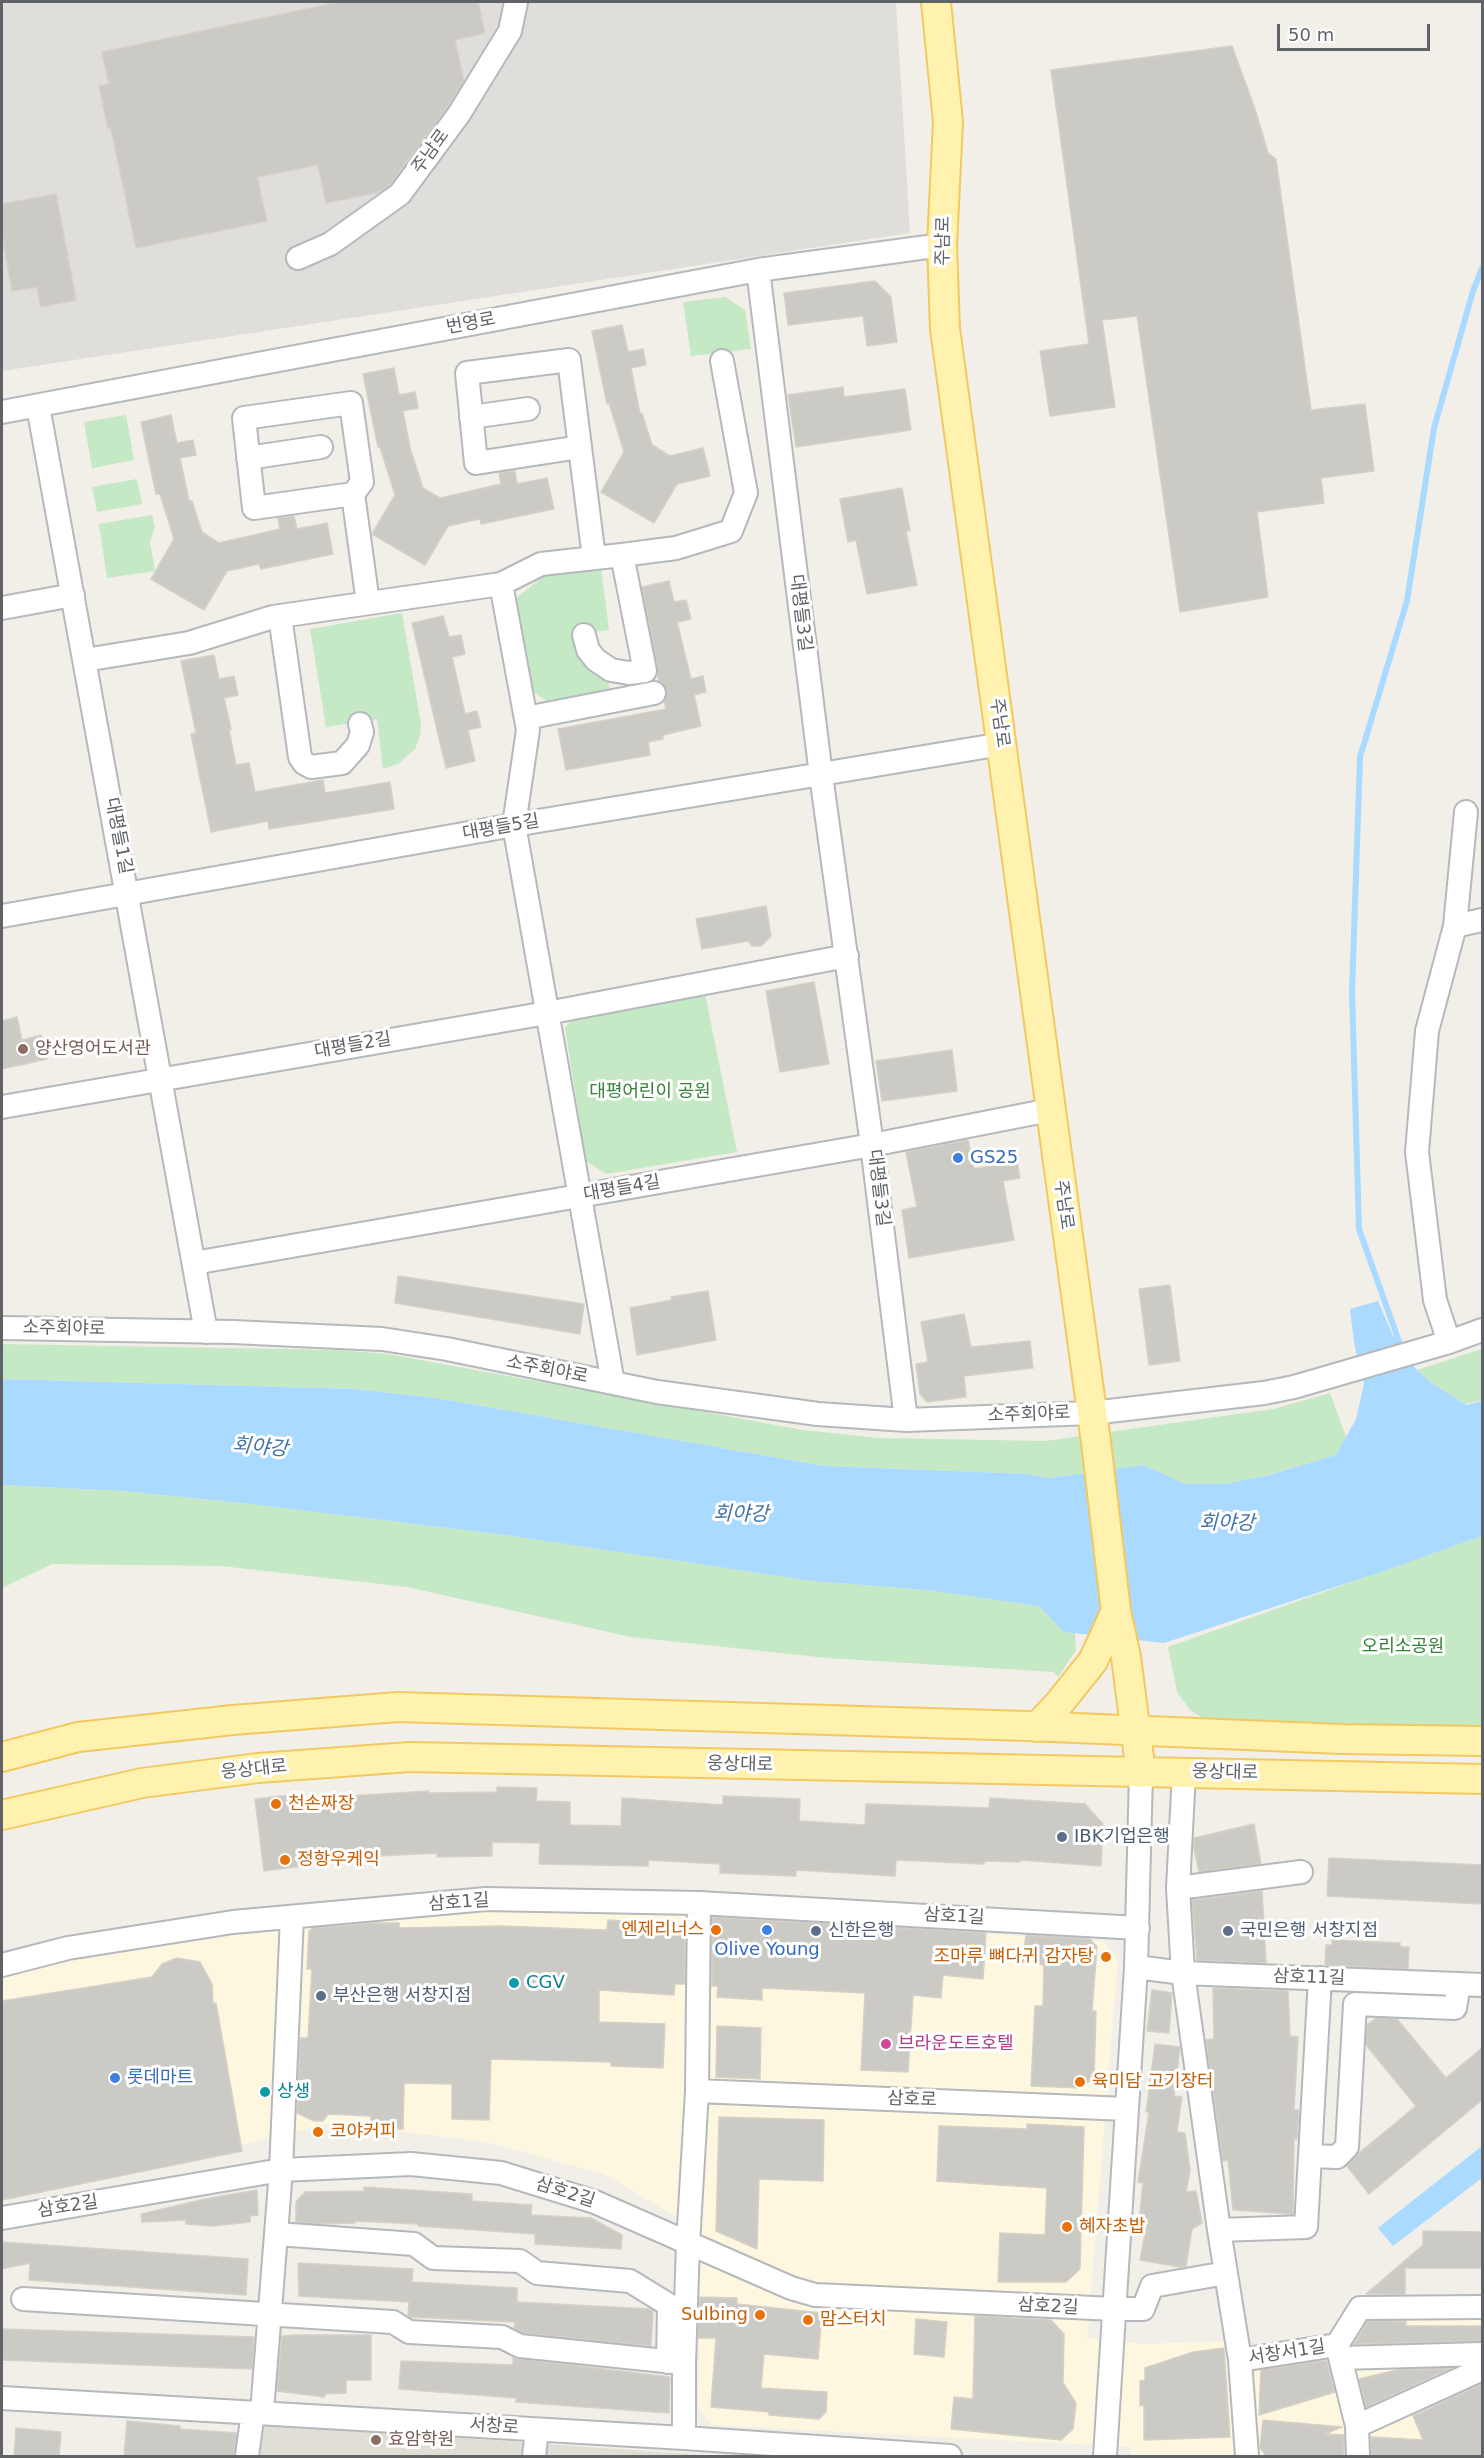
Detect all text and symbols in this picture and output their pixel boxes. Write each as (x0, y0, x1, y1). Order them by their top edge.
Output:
scale bar (1280, 12, 1433, 50)
text: 50 m (1288, 24, 1334, 45)
street label: 주남로 (408, 126, 454, 178)
street label: 주남로 (933, 216, 955, 266)
street label: 번영로 (445, 309, 497, 339)
street label: 대평들3길 (785, 573, 815, 653)
street label: 주남로 (985, 697, 1013, 749)
street label: 대평들1길 (100, 796, 136, 876)
street label: 대평들5길 (461, 811, 541, 845)
street label: 대평들2길 (313, 1029, 393, 1063)
place label: 양산영어도서관 (35, 1038, 151, 1060)
marker: 양산영어도서관 (16, 1042, 30, 1056)
park label: 대평어린이 공원 (589, 1081, 711, 1103)
place label: GS25 (970, 1147, 1018, 1169)
street label: 대평들3길 (863, 1148, 893, 1228)
marker: GS25 (951, 1151, 965, 1165)
street label: 대평들4길 (582, 1172, 662, 1206)
street label: 주남로 (1049, 1179, 1077, 1231)
street label: 소주회야로 (22, 1317, 106, 1341)
street label: 소주회야로 (504, 1351, 590, 1389)
street label: 소주회야로 (987, 1403, 1071, 1427)
water label: 회야강 (231, 1434, 289, 1462)
water label: 회야강 (713, 1503, 769, 1527)
water label: 회야강 (1199, 1512, 1255, 1536)
park label: 오리소공원 (1362, 1636, 1444, 1658)
street label: 웅상대로 (707, 1754, 773, 1776)
street label: 웅상대로 (220, 1756, 288, 1784)
street label: 웅상대로 (1192, 1762, 1258, 1784)
place label: 천손짜장 (288, 1793, 354, 1815)
marker: 천손짜장 (269, 1797, 283, 1811)
place label: IBK기업은행 (1074, 1826, 1170, 1848)
marker: IBK기업은행 (1055, 1830, 1069, 1844)
place label: 정항우케익 (297, 1849, 380, 1871)
marker: 정항우케익 (278, 1853, 292, 1867)
street label: 삼호1길 (428, 1890, 490, 1916)
street label: 삼호1길 (923, 1905, 985, 1929)
place label: 엔제리너스 (621, 1919, 704, 1941)
place label: 신한은행 (828, 1920, 894, 1942)
place label: 국민은행 서창지점 (1240, 1920, 1378, 1942)
marker: 엔제리너스 (709, 1923, 723, 1937)
marker: Olive Young (760, 1923, 774, 1937)
marker: 신한은행 (809, 1924, 823, 1938)
marker: 국민은행 서창지점 (1221, 1924, 1235, 1938)
place label: Olive Young (714, 1939, 820, 1961)
place label: 조마루 뼈다귀 감자탕 (934, 1946, 1094, 1968)
marker: 조마루 뼈다귀 감자탕 (1099, 1950, 1113, 1964)
street label: 삼호11길 (1272, 1966, 1346, 1990)
place label: CGV (526, 1972, 565, 1994)
marker: CGV (507, 1976, 521, 1990)
place label: 부산은행 서창지점 (333, 1985, 471, 2007)
marker: 부산은행 서창지점 (314, 1989, 328, 2003)
place label: 브라운도트호텔 (898, 2033, 1014, 2055)
marker: 브라운도트호텔 (879, 2037, 893, 2051)
place label: 롯데마트 (127, 2067, 193, 2089)
marker: 롯데마트 (108, 2071, 122, 2085)
place label: 육미담 고기장터 (1092, 2071, 1214, 2093)
marker: 육미담 고기장터 (1073, 2075, 1087, 2089)
place label: 상생 (277, 2081, 310, 2103)
marker: 상생 (258, 2085, 272, 2099)
street label: 삼호로 (887, 2088, 937, 2112)
place label: 코야커피 (330, 2121, 396, 2143)
marker: 코야커피 (311, 2125, 325, 2139)
street label: 삼호2길 (533, 2173, 597, 2213)
street label: 삼호2길 (36, 2192, 100, 2222)
place label: 혜자초밥 (1079, 2216, 1145, 2238)
marker: 혜자초밥 (1060, 2220, 1074, 2234)
street label: 삼호2길 (1017, 2295, 1079, 2319)
place label: Sulbing (681, 2304, 748, 2326)
marker: Sulbing (753, 2308, 767, 2322)
place label: 맘스터치 (820, 2309, 886, 2331)
marker: 맘스터치 (801, 2313, 815, 2327)
street label: 서창서1길 (1247, 2336, 1327, 2370)
street label: 서창로 (468, 2414, 520, 2440)
place label: 효암학원 (388, 2429, 454, 2451)
marker: 효암학원 (369, 2433, 383, 2447)

